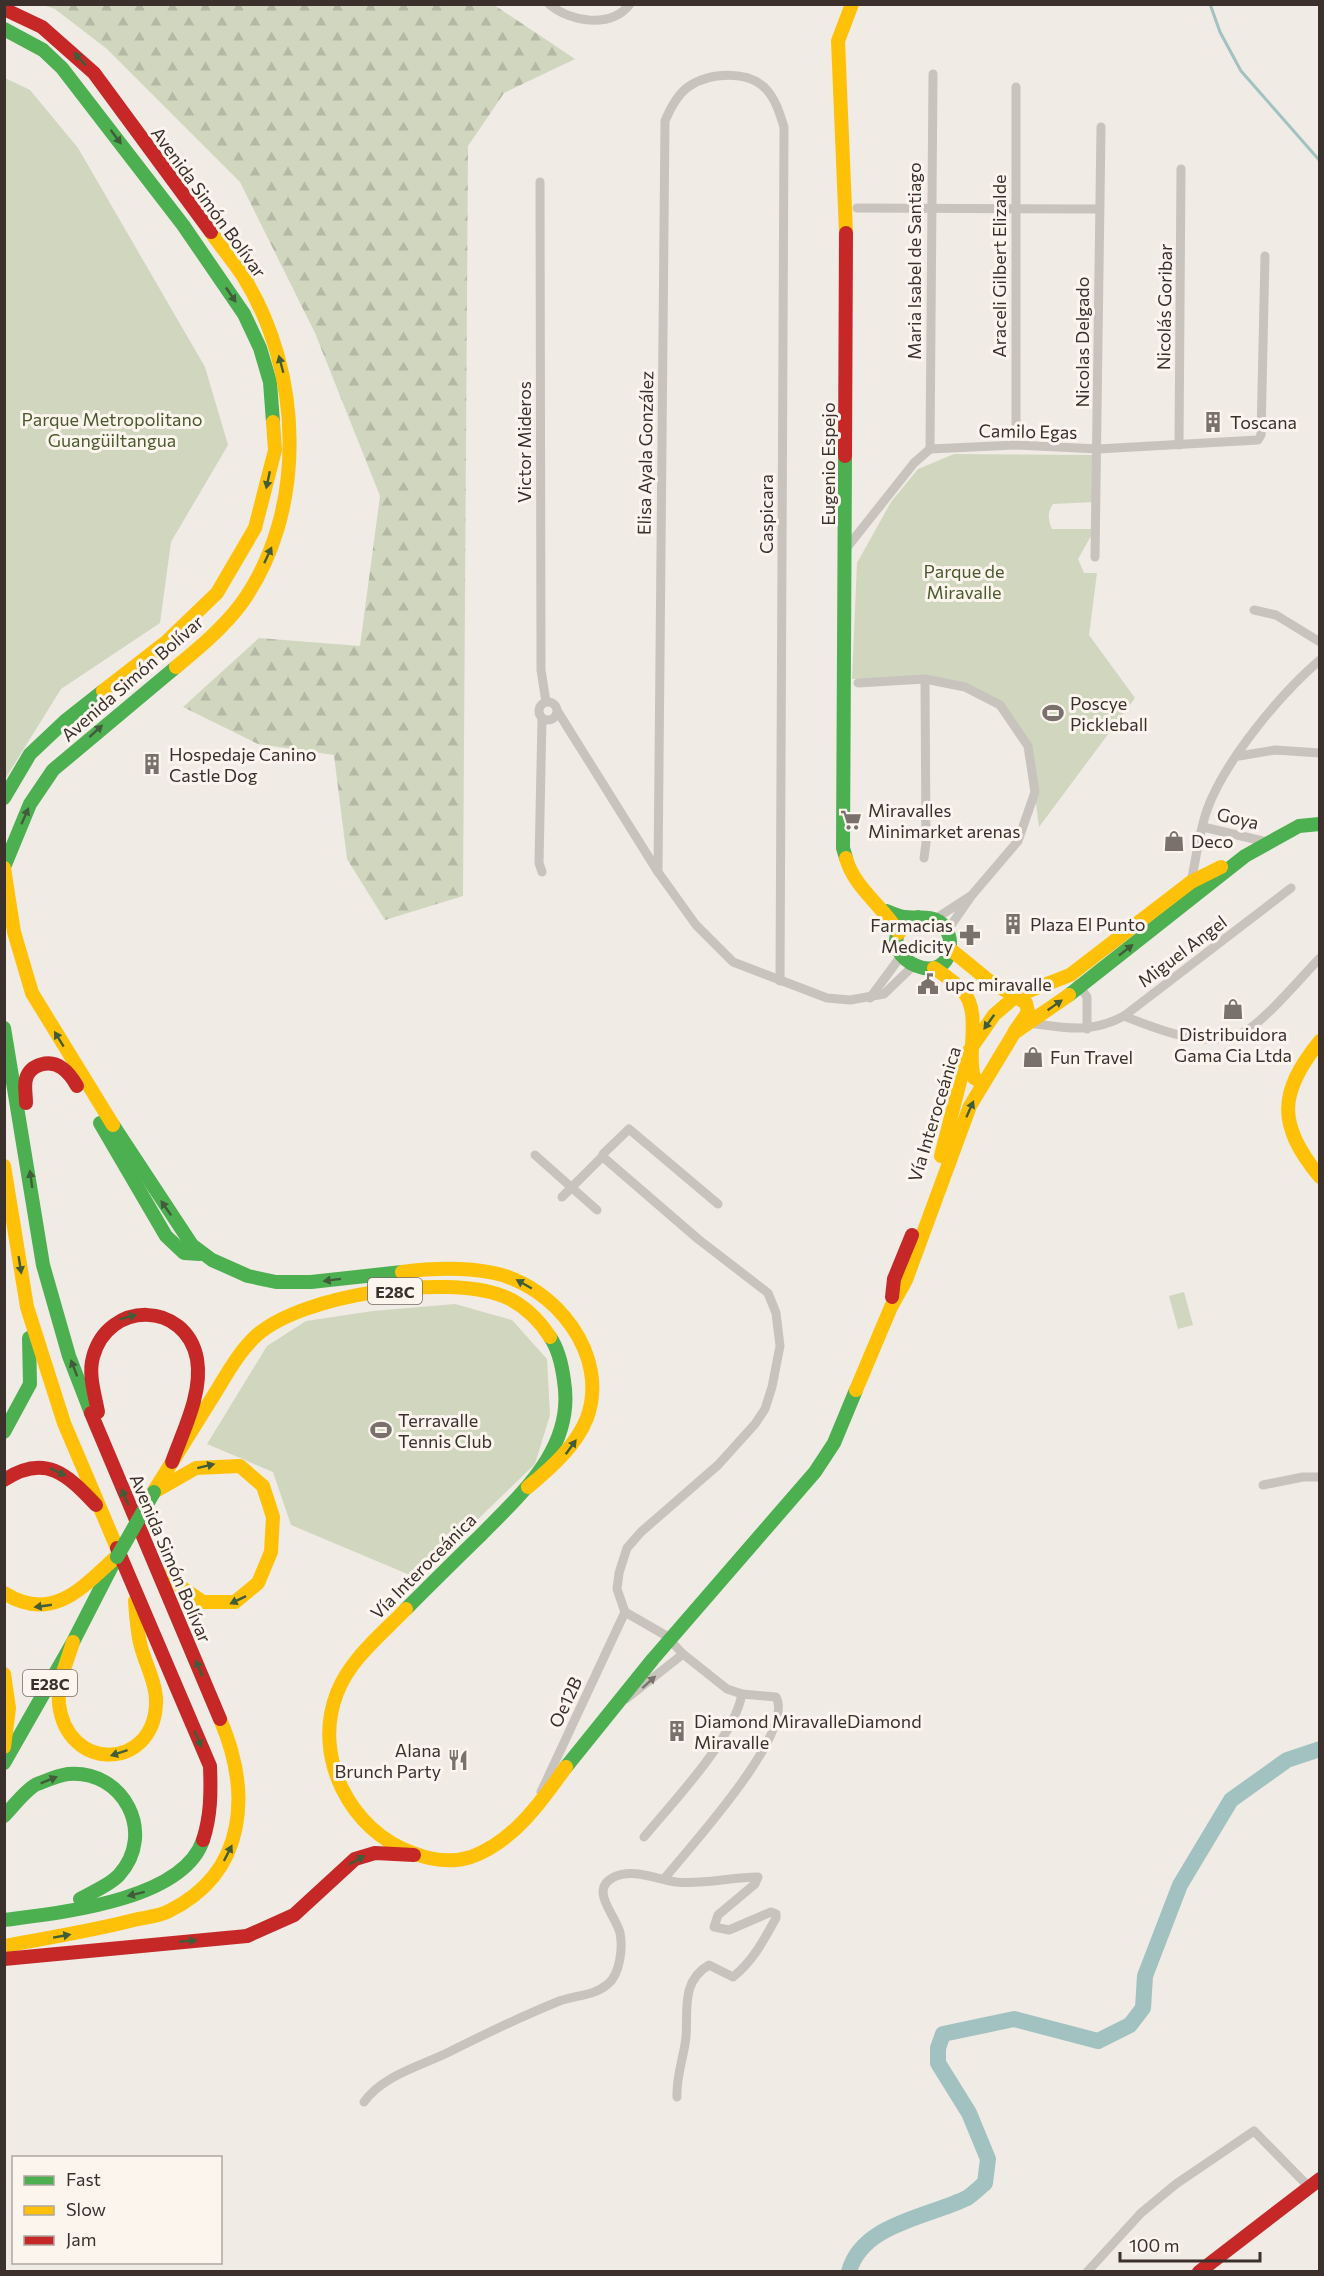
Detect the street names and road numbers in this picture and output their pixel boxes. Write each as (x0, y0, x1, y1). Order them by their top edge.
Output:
street label: Avenida Simón Bolívar (147, 122, 271, 282)
street label: Maria Isabel de Santiago (903, 162, 925, 360)
street label: Araceli Gilbert Elizalde (988, 174, 1010, 358)
street label: Nicolás Goribar (1152, 244, 1176, 370)
street label: Nicolas Delgado (1071, 277, 1093, 408)
street label: Elisa Ayala González (633, 371, 657, 535)
street label: Victor Mideros (513, 381, 535, 503)
street label: Eugenio Espejo (817, 402, 839, 526)
street label: Camilo Egas (978, 419, 1078, 443)
street label: Caspicara (755, 474, 777, 554)
street label: Avenida Simón Bolívar (56, 610, 208, 746)
street label: Goya (1215, 803, 1261, 833)
street label: Miguel Angel (1133, 910, 1231, 992)
street label: Vía Interoceánica (903, 1044, 965, 1184)
road number: E28C (368, 1278, 422, 1304)
street label: Avenida Simón Bolívar (126, 1470, 216, 1646)
street label: Vía Interoceánica (366, 1509, 480, 1623)
road number: E28C (23, 1670, 77, 1696)
street label: Oe12B (544, 1673, 586, 1731)

